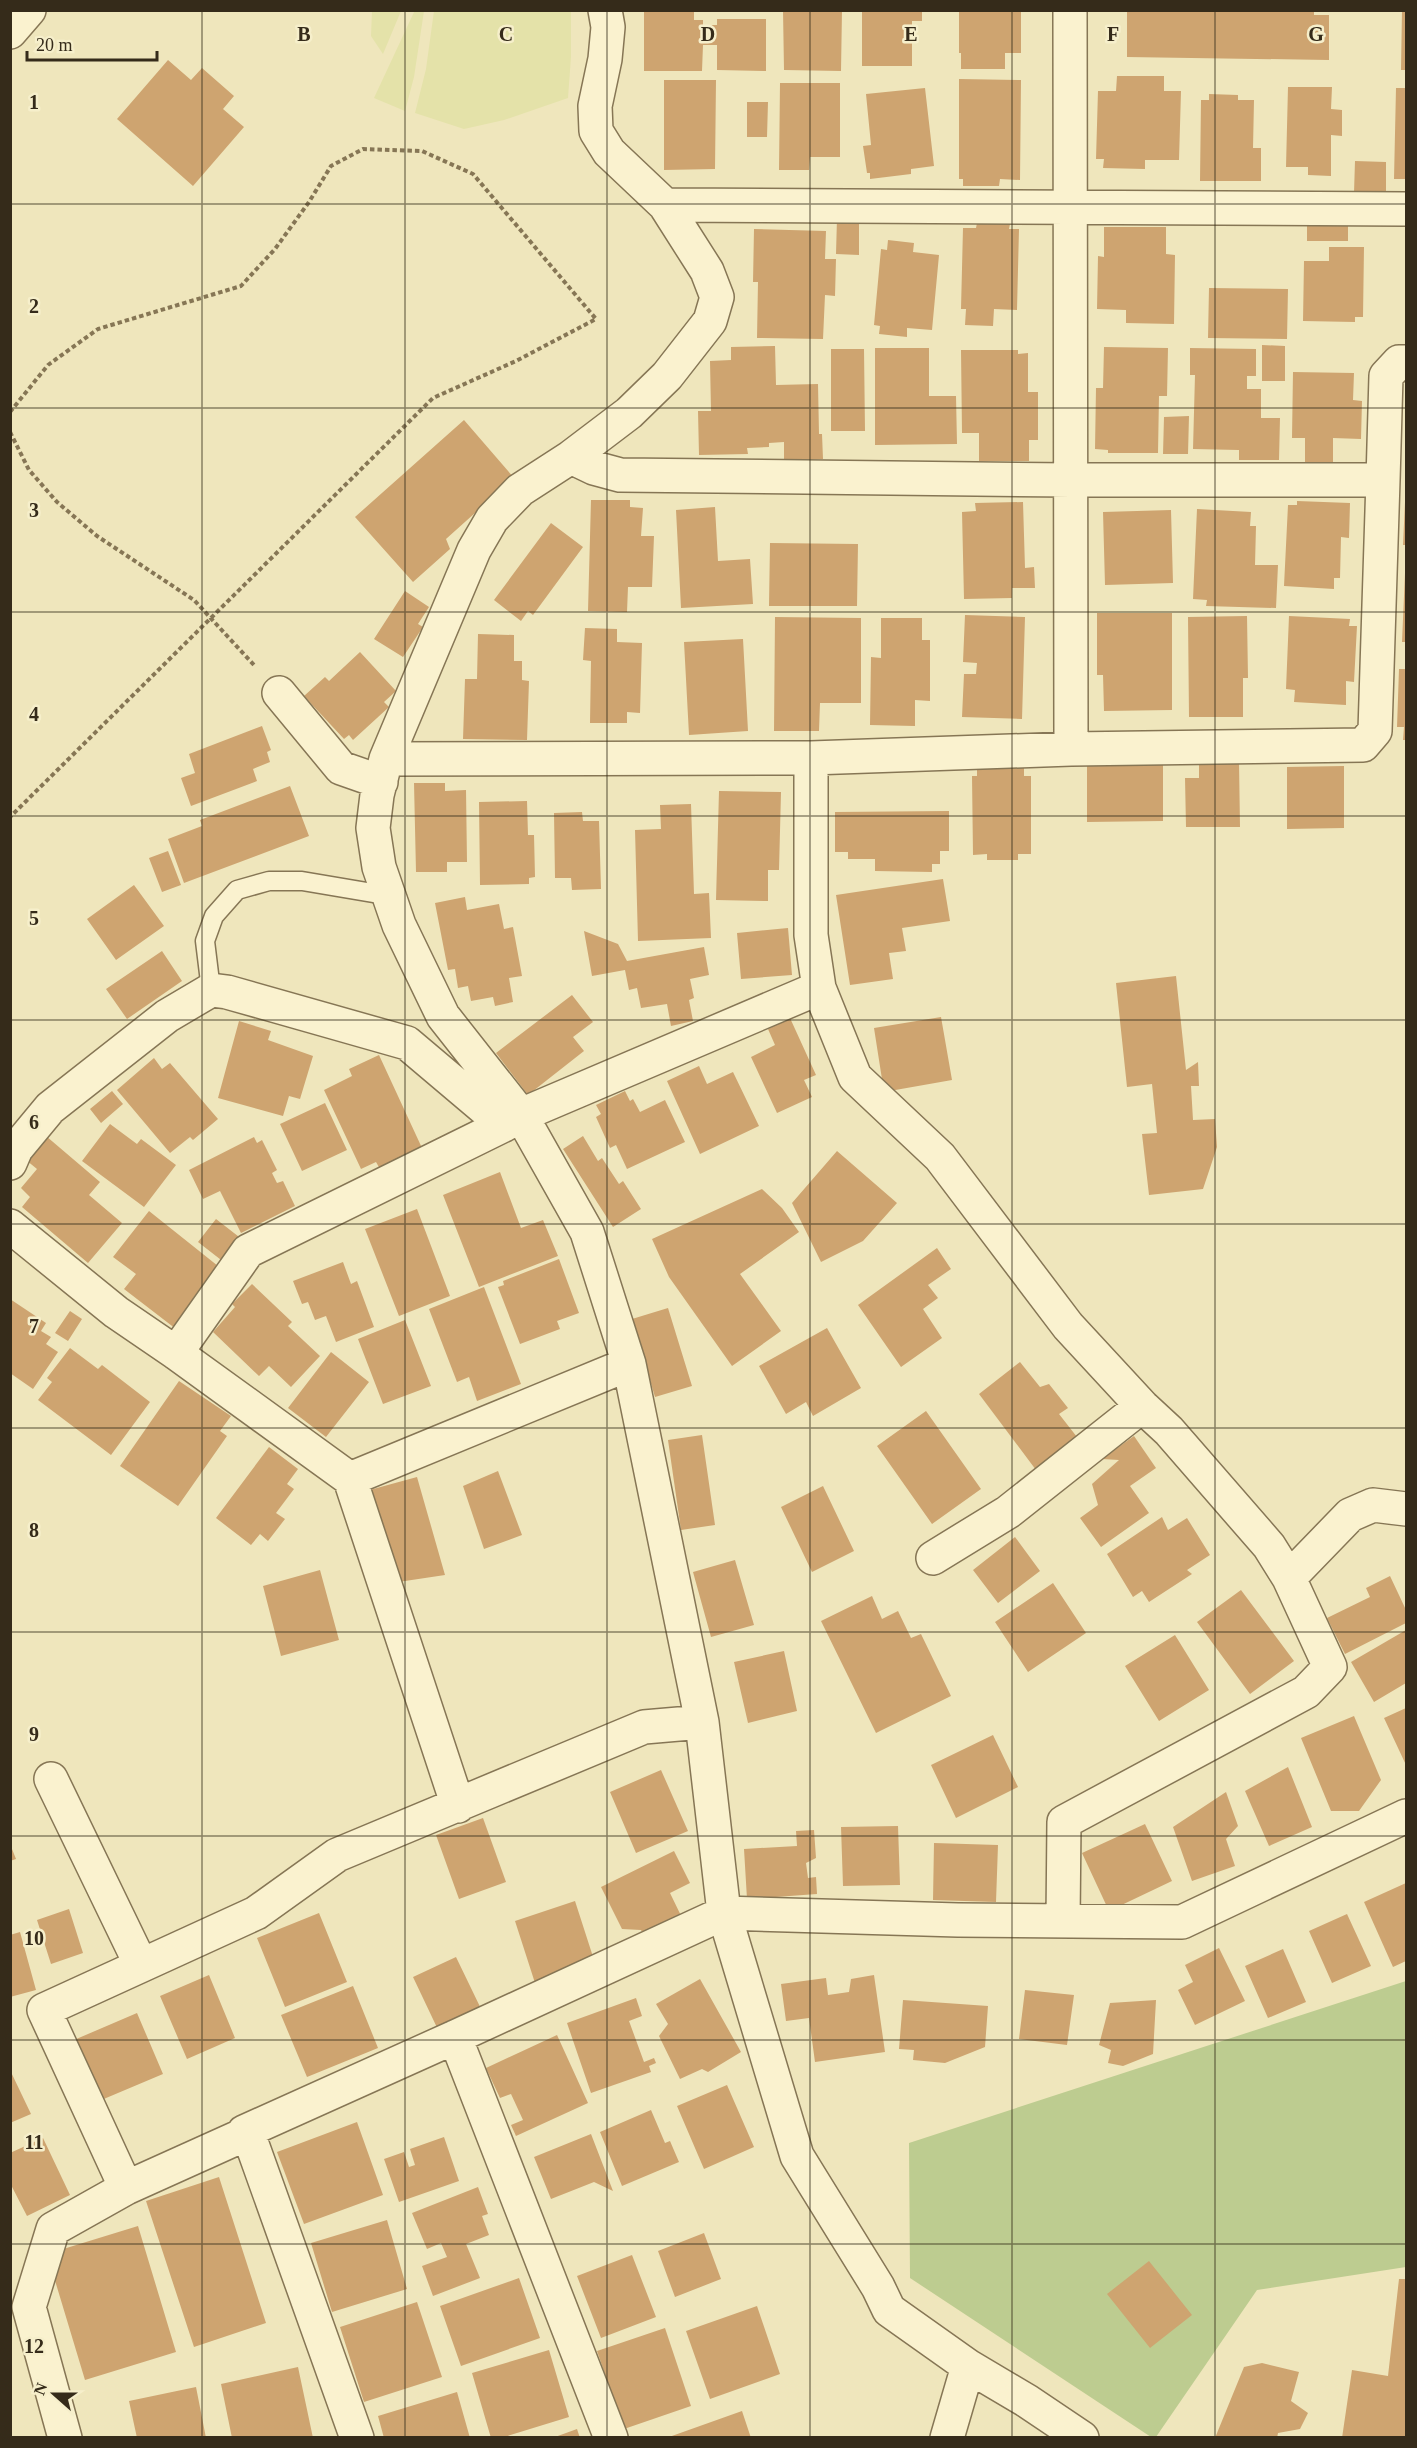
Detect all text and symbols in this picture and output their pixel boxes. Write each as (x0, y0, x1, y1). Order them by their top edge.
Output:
text: B (297, 23, 311, 45)
text: C (499, 23, 513, 45)
text: D (701, 23, 715, 45)
text: E (904, 23, 918, 45)
text: F (1107, 23, 1119, 45)
text: G (1308, 23, 1324, 45)
scale bar (27, 24, 158, 62)
text: 20 m (36, 35, 73, 55)
text: 1 (29, 91, 39, 113)
text: 2 (29, 295, 39, 317)
text: 3 (29, 499, 39, 521)
text: 4 (29, 703, 39, 725)
text: 5 (29, 907, 39, 929)
text: 6 (29, 1111, 39, 1133)
text: 7 (29, 1315, 39, 1337)
text: 8 (29, 1519, 39, 1541)
text: 9 (29, 1723, 39, 1745)
text: 10 (24, 1927, 44, 1949)
text: 11 (25, 2131, 43, 2153)
text: 12 (24, 2335, 44, 2357)
north arrow (24, 2364, 84, 2424)
text: N (30, 2380, 51, 2397)

